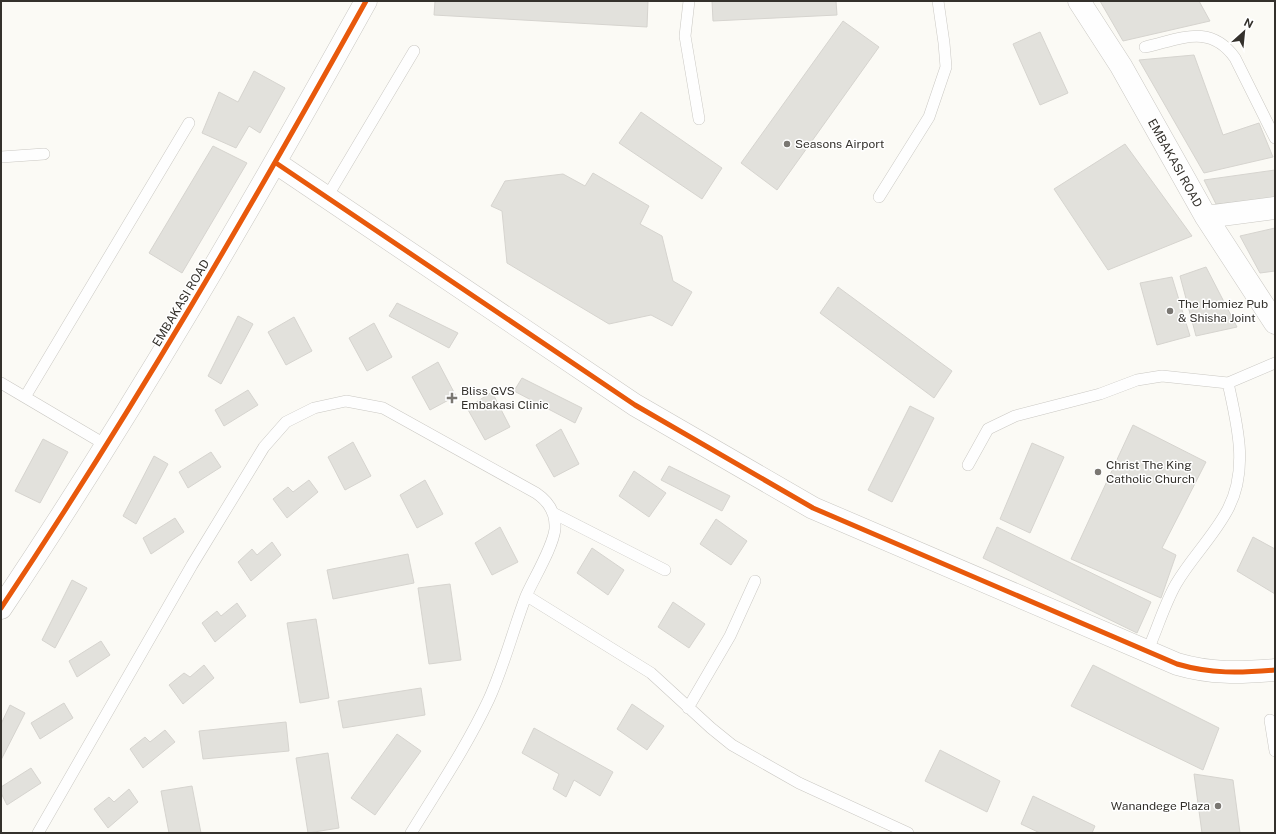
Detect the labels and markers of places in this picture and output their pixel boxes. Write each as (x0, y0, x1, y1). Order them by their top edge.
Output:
place label: Seasons Airport (795, 137, 885, 151)
marker: Seasons Airport (782, 139, 792, 149)
place label: The Homiez Pub & Shisha Joint (1178, 297, 1268, 325)
marker: The Homiez Pub & Shisha Joint (1165, 306, 1175, 316)
place label: Bliss GVS Embakasi Clinic (461, 384, 549, 412)
marker: Bliss GVS Embakasi Clinic (446, 392, 458, 404)
place label: Christ The King Catholic Church (1106, 458, 1195, 486)
marker: Christ The King Catholic Church (1093, 467, 1103, 477)
place label: Wanandege Plaza (1111, 799, 1210, 813)
marker: Wanandege Plaza (1213, 801, 1223, 811)

